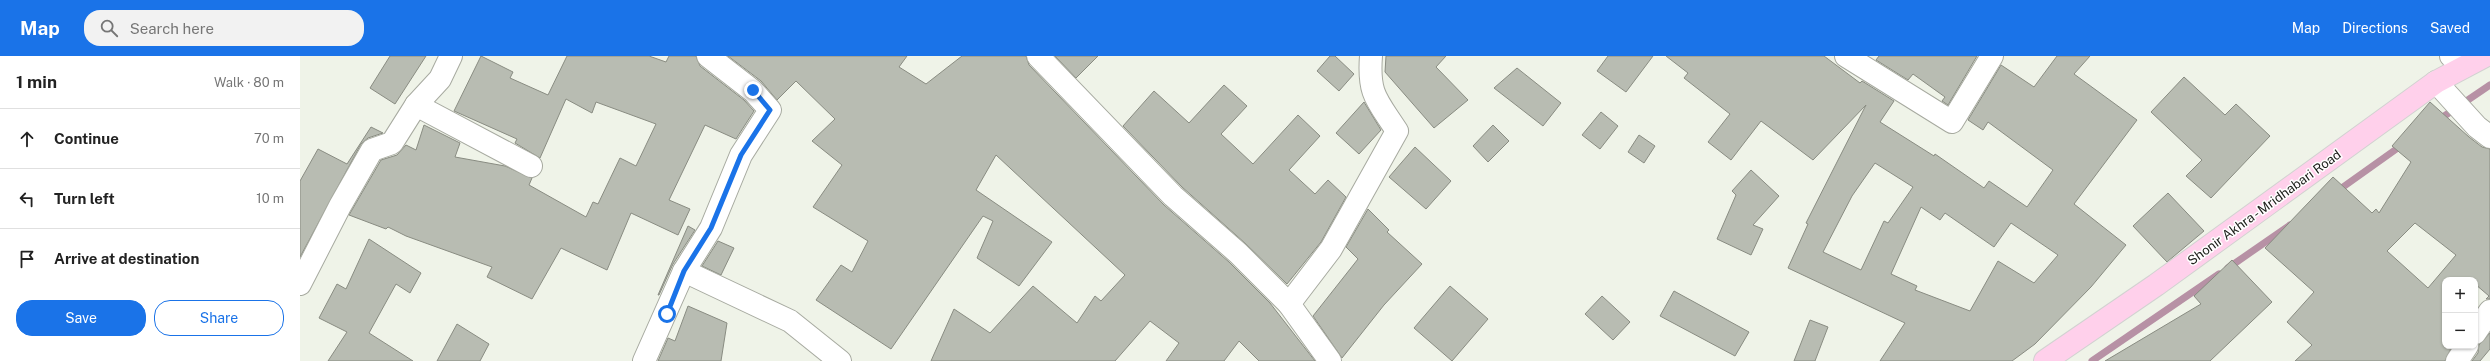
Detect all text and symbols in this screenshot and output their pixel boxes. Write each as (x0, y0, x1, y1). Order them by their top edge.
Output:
search box (84, 10, 364, 46)
text: Map (20, 17, 60, 39)
icon: search (98, 17, 120, 39)
text: Search here (130, 20, 214, 37)
text: Map (2292, 20, 2320, 36)
text: Directions (2342, 20, 2408, 36)
text: Saved (2430, 20, 2470, 36)
text: 1 min (16, 72, 57, 92)
text: Walk · 80 m (214, 75, 284, 90)
route end (744, 81, 762, 99)
icon: ahead (16, 128, 38, 150)
text: Continue (54, 130, 119, 147)
text: 70 m (254, 131, 284, 146)
street label: Shonir Akhra - Mridhabari Road (2185, 147, 2344, 268)
icon: left (16, 188, 38, 210)
text: Turn left (54, 190, 115, 207)
text: 10 m (256, 191, 284, 206)
icon: arrive (16, 248, 38, 270)
text: Arrive at destination (54, 250, 199, 267)
map controls (2442, 277, 2478, 349)
button: + (2442, 277, 2478, 313)
button: Save (16, 300, 146, 336)
button: Share (154, 300, 284, 336)
route start (658, 305, 676, 323)
button: − (2442, 313, 2478, 349)

